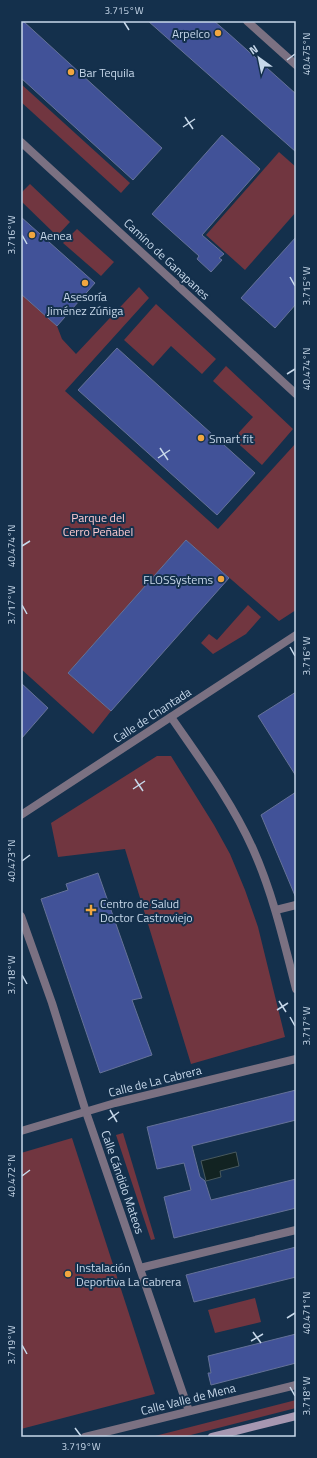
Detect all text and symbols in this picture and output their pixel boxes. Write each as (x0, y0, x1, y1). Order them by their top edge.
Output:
text: 3.715°W (104, 3, 144, 18)
place label: Arpelco (172, 24, 210, 43)
marker: Arpelco (213, 28, 223, 38)
text: 40.475°N (299, 33, 314, 75)
north arrow (239, 38, 279, 78)
text: N (246, 41, 261, 58)
place label: Bar Tequila (79, 63, 135, 82)
marker: Bar Tequila (66, 67, 76, 77)
street label: Camino de Ganapanes (120, 214, 215, 304)
text: 3.716°W (4, 215, 19, 255)
place label: Aenea (40, 226, 72, 245)
marker: Aenea (27, 230, 37, 240)
text: 3.715°W (299, 266, 314, 306)
marker: Asesoría Jiménez Zúñiga (80, 278, 90, 288)
place label: Asesoría Jiménez Zúñiga (47, 287, 123, 320)
text: 40.474°N (299, 348, 314, 390)
place label: Smart fit (209, 429, 254, 448)
marker: Smart fit (196, 433, 206, 443)
park label: Parque del Cerro Peñabel (63, 508, 133, 541)
text: 40.474°N (4, 525, 19, 567)
place label: FLOSSystems (143, 570, 213, 589)
marker: FLOSSystems (216, 574, 226, 584)
text: 3.717°W (4, 585, 19, 625)
text: 3.716°W (299, 636, 314, 676)
street label: Calle de Chantada (109, 683, 195, 747)
text: 40.473°N (4, 840, 19, 882)
place label: Centro de Salud Doctor Castroviejo (100, 894, 193, 927)
marker: Centro de Salud Doctor Castroviejo (85, 904, 97, 916)
text: 3.718°W (4, 955, 19, 995)
text: 3.717°W (299, 1006, 314, 1046)
street label: Calle de La Cabrera (106, 1060, 204, 1102)
street label: Calle Cándido Mateos (96, 1128, 150, 1237)
text: 40.472°N (4, 1155, 19, 1197)
place label: Instalación Deportiva La Cabrera (76, 1258, 181, 1291)
marker: Instalación Deportiva La Cabrera (63, 1269, 73, 1279)
text: 40.471°N (299, 1292, 314, 1334)
text: 3.719°W (4, 1325, 19, 1365)
text: 3.718°W (299, 1376, 314, 1416)
street label: Calle Valle de Mena (138, 1378, 238, 1420)
text: 3.719°W (61, 1439, 101, 1454)

